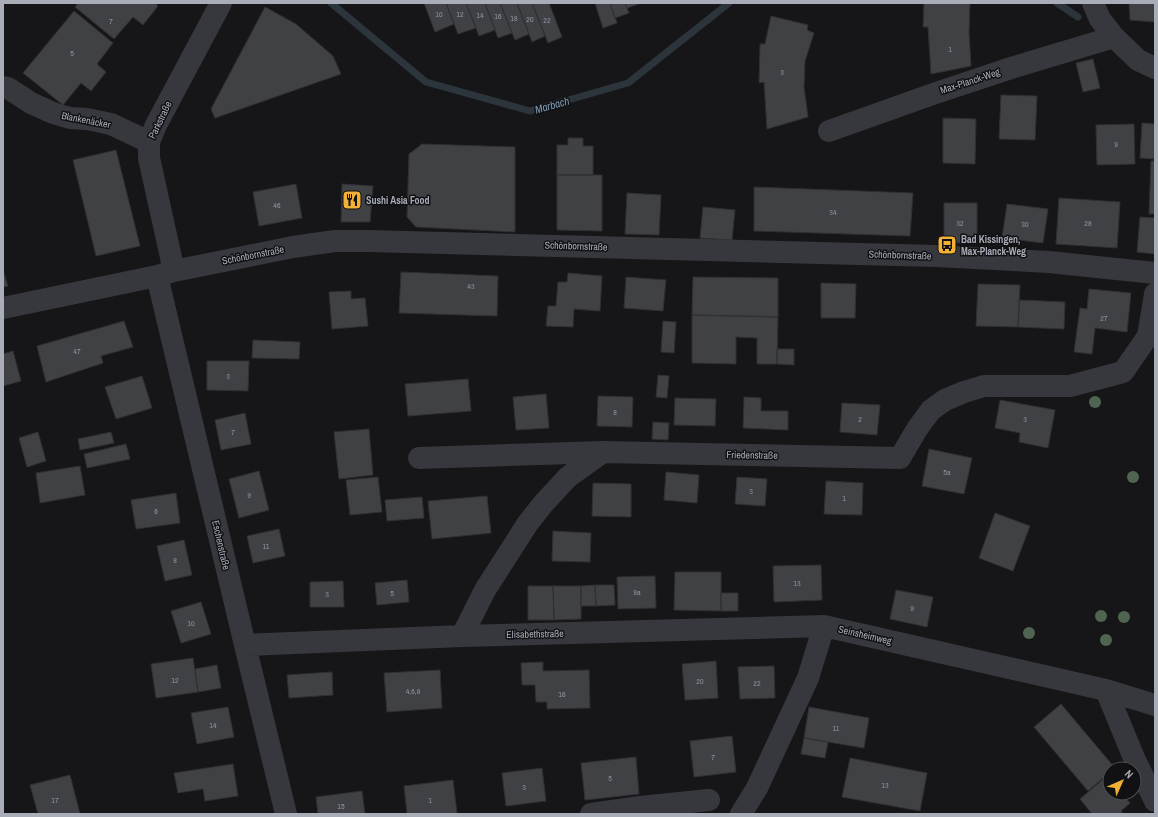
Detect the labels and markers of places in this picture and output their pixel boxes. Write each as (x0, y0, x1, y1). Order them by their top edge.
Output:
restaurant icon: Sushi Asia Food (341, 189, 363, 211)
place label: Sushi Asia Food (366, 194, 430, 207)
place label: Bad Kissingen, Max-Planck-Weg (961, 233, 1026, 258)
bus stop icon: Bad Kissingen, Max-Planck-Weg (936, 234, 958, 256)

